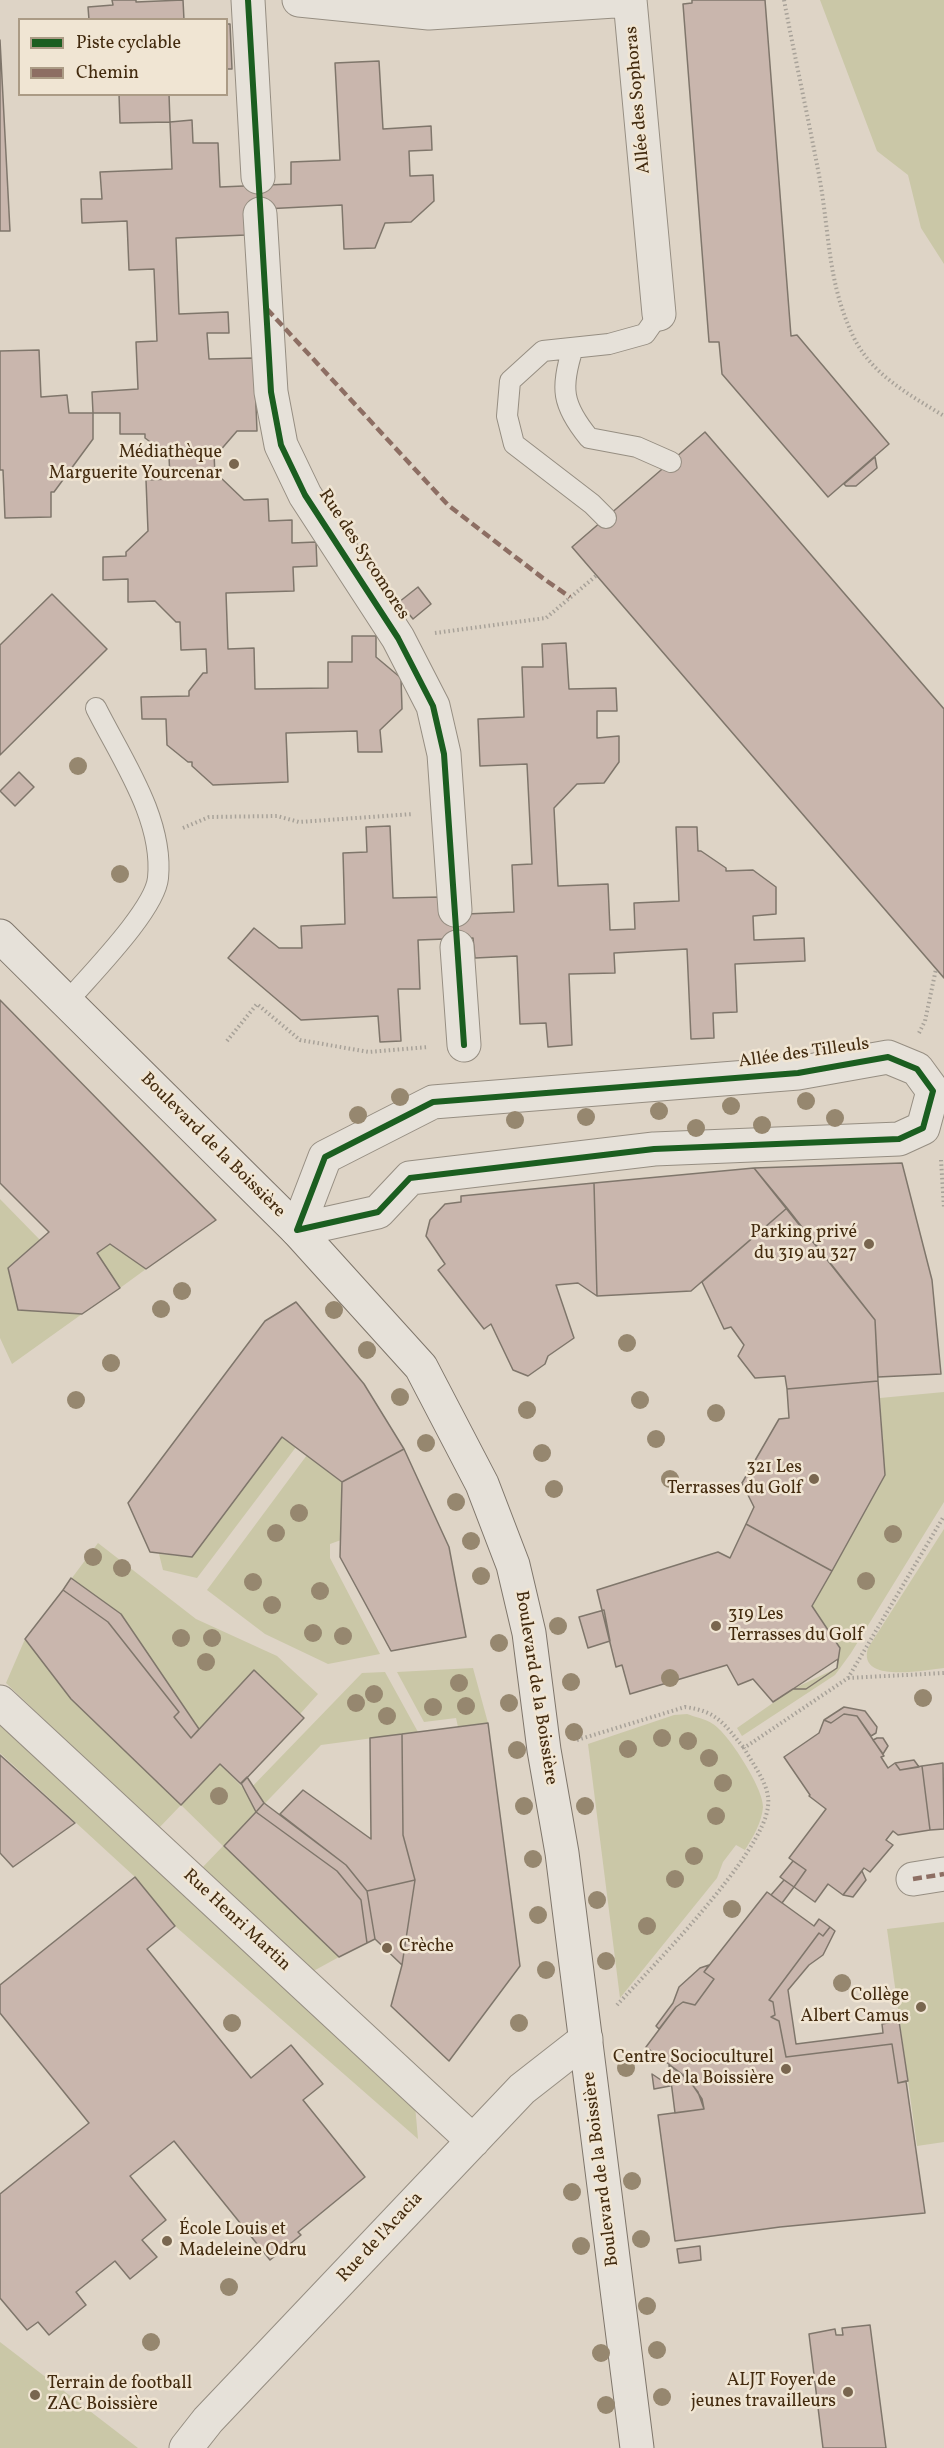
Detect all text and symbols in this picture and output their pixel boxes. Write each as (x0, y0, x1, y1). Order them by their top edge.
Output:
legend (18, 18, 228, 96)
street label: Allée des Sophoras (622, 25, 656, 175)
text: Piste cyclable (76, 31, 181, 56)
text: Chemin (76, 61, 139, 86)
place label: Médiathèque Marguerite Yourcenar (49, 443, 222, 486)
marker: Médiathèque Marguerite Yourcenar (227, 457, 241, 471)
street label: Rue des Sycomores (313, 486, 413, 624)
street label: Allée des Tilleuls (737, 1034, 871, 1074)
street label: Boulevard de la Boissière (135, 1069, 289, 1223)
place label: Parking privé du 319 au 327 (750, 1223, 857, 1266)
marker: Parking privé du 319 au 327 (862, 1237, 876, 1251)
place label: 321 Les Terrasses du Golf (667, 1458, 802, 1500)
marker: 321 Les Terrasses du Golf (807, 1472, 821, 1486)
street label: Boulevard de la Boissière (509, 1589, 561, 1787)
place label: 319 Les Terrasses du Golf (728, 1605, 863, 1648)
marker: 319 Les Terrasses du Golf (709, 1619, 723, 1633)
street label: Rue Henri Martin (178, 1865, 294, 1977)
place label: Crèche (399, 1937, 454, 1959)
marker: Crèche (380, 1941, 394, 1955)
place label: Collège Albert Camus (801, 1986, 909, 2028)
marker: Collège Albert Camus (914, 2000, 928, 2014)
place label: Centre Socioculturel de la Boissière (613, 2048, 774, 2090)
marker: Centre Socioculturel de la Boissière (779, 2062, 793, 2076)
street label: Boulevard de la Boissière (579, 2070, 625, 2268)
street label: Rue de l'Acacia (334, 2188, 428, 2288)
place label: École Louis et Madeleine Odru (179, 2220, 307, 2262)
marker: École Louis et Madeleine Odru (160, 2234, 174, 2248)
place label: ALJT Foyer de jeunes travailleurs (691, 2371, 836, 2414)
place label: Terrain de football ZAC Boissière (47, 2374, 192, 2416)
marker: ALJT Foyer de jeunes travailleurs (841, 2385, 855, 2399)
marker: Terrain de football ZAC Boissière (28, 2388, 42, 2402)

